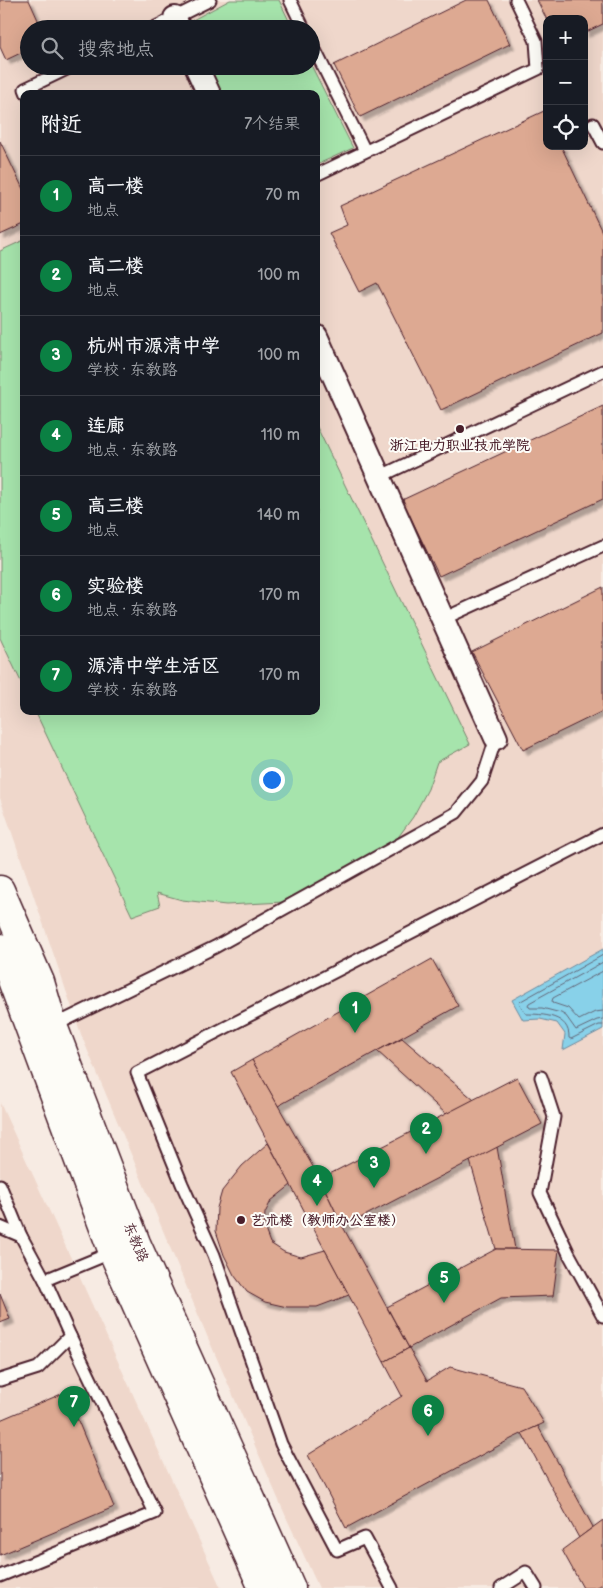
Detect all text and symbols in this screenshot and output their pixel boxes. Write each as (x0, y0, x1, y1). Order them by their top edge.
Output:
map controls (543, 15, 588, 150)
button: + (543, 15, 588, 60)
search box (20, 20, 320, 75)
icon: search (38, 34, 66, 62)
text: 搜索地点 (78, 38, 154, 61)
button: − (543, 60, 588, 105)
button: locate (543, 105, 588, 150)
text: 附近 (40, 112, 82, 137)
text: 7个结果 (244, 115, 300, 134)
text: 高一楼 (87, 175, 144, 198)
text: 1 (53, 186, 59, 205)
text: 70 m (265, 186, 300, 205)
text: 地点 (87, 201, 119, 220)
text: 高二楼 (87, 255, 144, 278)
text: 2 (51, 266, 61, 285)
text: 100 m (257, 266, 300, 285)
text: 地点 (87, 281, 119, 300)
text: 杭州市源清中学 (87, 335, 220, 358)
text: 3 (51, 346, 61, 365)
text: 100 m (257, 346, 300, 365)
text: 学校 · 东教路 (87, 361, 177, 380)
text: 连廊 (87, 415, 125, 438)
marker: 浙江电力职业技术学院 (454, 423, 466, 435)
text: 4 (51, 426, 61, 445)
text: 110 m (261, 426, 300, 445)
place label: 浙江电力职业技术学院 (390, 437, 530, 454)
text: 地点 · 东教路 (87, 441, 177, 460)
text: 高三楼 (87, 495, 144, 518)
text: 5 (51, 506, 61, 525)
text: 140 m (257, 506, 300, 525)
text: 地点 (87, 521, 119, 540)
text: 实验楼 (87, 575, 144, 598)
text: 6 (51, 586, 61, 605)
text: 170 m (259, 586, 300, 605)
text: 地点 · 东教路 (87, 601, 177, 620)
text: 源清中学生活区 (87, 655, 220, 678)
text: 7 (52, 666, 60, 685)
text: 170 m (259, 666, 300, 685)
text: 学校 · 东教路 (87, 681, 177, 700)
your location (259, 767, 285, 793)
pin: 1 (339, 992, 371, 1033)
pin: 2 (410, 1113, 442, 1154)
pin: 3 (358, 1147, 390, 1188)
pin: 4 (301, 1165, 333, 1206)
place label: 艺术楼（教师办公室楼） (251, 1212, 405, 1229)
marker: 艺术楼（教师办公室楼） (235, 1214, 247, 1226)
street label: 东教路 (120, 1219, 152, 1265)
pin: 5 (428, 1262, 460, 1303)
pin: 7 (58, 1386, 90, 1427)
pin: 6 (412, 1395, 444, 1436)

